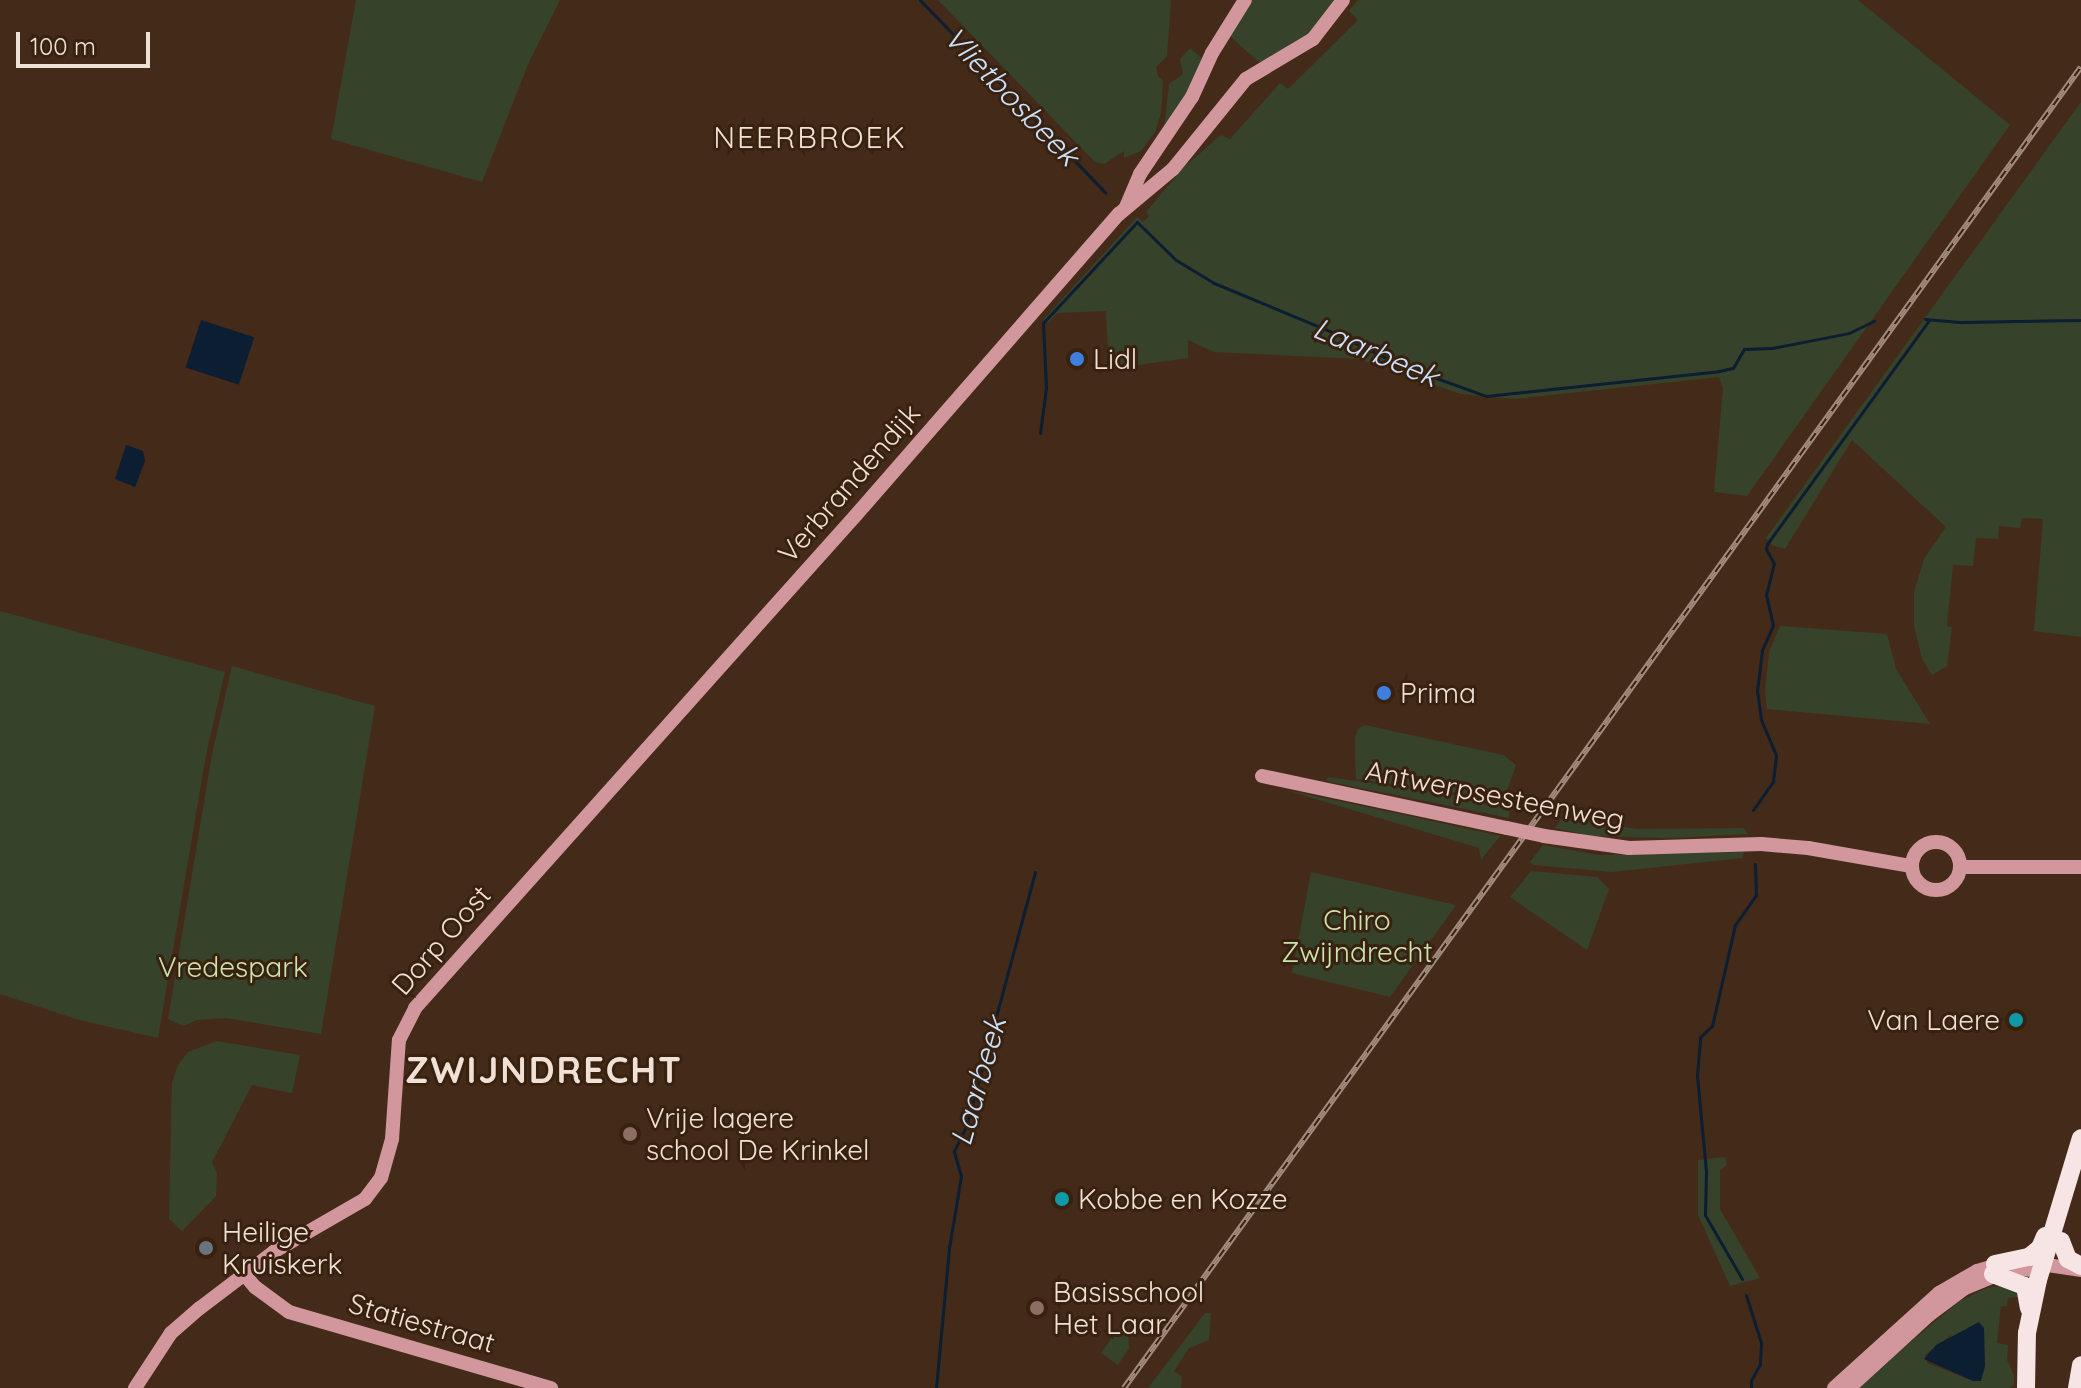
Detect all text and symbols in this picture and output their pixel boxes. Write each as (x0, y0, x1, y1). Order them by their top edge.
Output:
scale bar (20, 16, 154, 66)
water label: Vlietbosbeek (937, 19, 1087, 173)
text: 100 m (30, 31, 96, 61)
district label: NEERBROEK (713, 119, 907, 155)
water label: Laarbeek (1308, 310, 1444, 394)
place label: Lidl (1093, 342, 1137, 376)
marker: Lidl (1068, 350, 1086, 368)
street label: Verbrandendijk (771, 397, 927, 569)
place label: Prima (1400, 676, 1476, 710)
marker: Prima (1375, 684, 1393, 702)
street label: Antwerpsesteenweg (1363, 753, 1627, 837)
street label: Dorp Oost (384, 878, 498, 1002)
park label: Chiro Zwijndrecht (1281, 903, 1433, 969)
park label: Vredespark (158, 950, 308, 984)
place label: Van Laere (1867, 1003, 2000, 1037)
marker: Van Laere (2007, 1011, 2025, 1029)
water label: Laarbeek (942, 1012, 1014, 1150)
district label: ZWIJNDRECHT (405, 1048, 683, 1092)
place label: Vrije lagere school De Krinkel (646, 1101, 870, 1167)
marker: Vrije lagere school De Krinkel (621, 1125, 639, 1143)
place label: Kobbe en Kozze (1078, 1182, 1288, 1216)
marker: Kobbe en Kozze (1053, 1190, 1071, 1208)
place label: Heilige Kruiskerk (222, 1215, 342, 1281)
marker: Heilige Kruiskerk (197, 1239, 215, 1257)
place label: Basisschool Het Laar (1053, 1275, 1204, 1341)
street label: Statiestraat (345, 1286, 499, 1360)
marker: Basisschool Het Laar (1028, 1299, 1046, 1317)

